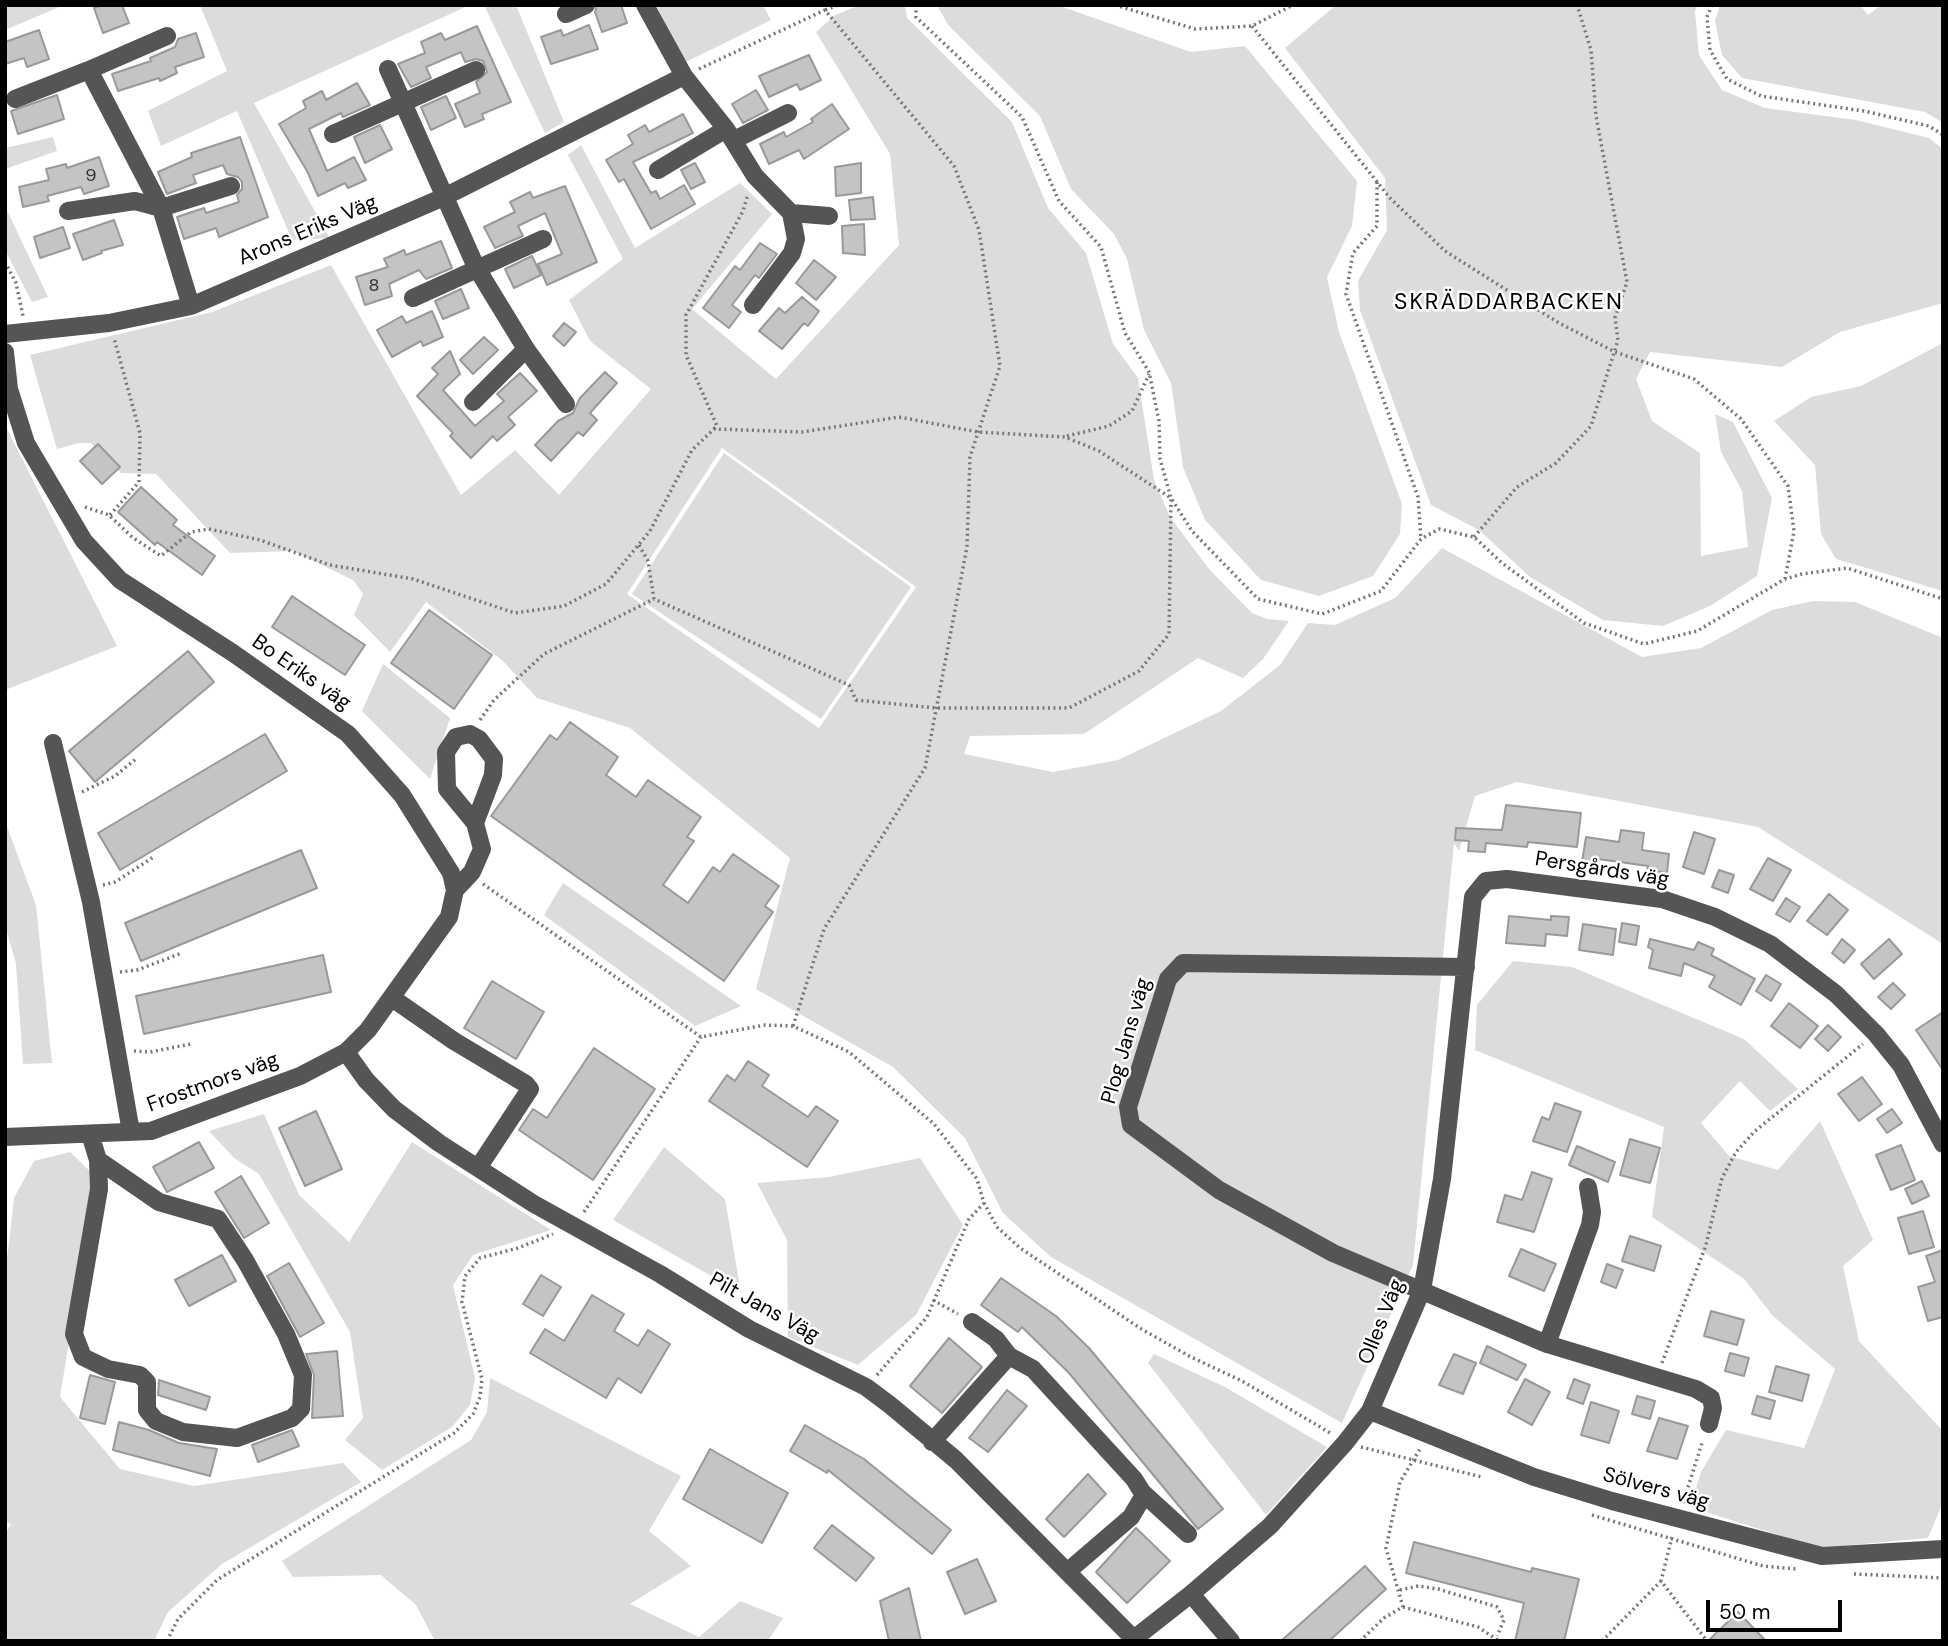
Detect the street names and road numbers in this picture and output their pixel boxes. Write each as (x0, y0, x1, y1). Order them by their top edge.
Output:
street label: Arons Eriks Väg (235, 190, 381, 272)
street label: Bo Eriks väg (247, 630, 355, 716)
street label: Persgårds väg (1533, 847, 1671, 893)
street label: Plog Jans väg (1097, 975, 1157, 1107)
street label: Frostmors väg (144, 1048, 282, 1118)
street label: Pilt Jans Väg (705, 1267, 823, 1349)
street label: Olles Väg (1354, 1276, 1410, 1368)
street label: Sölvers väg (1600, 1463, 1712, 1515)

